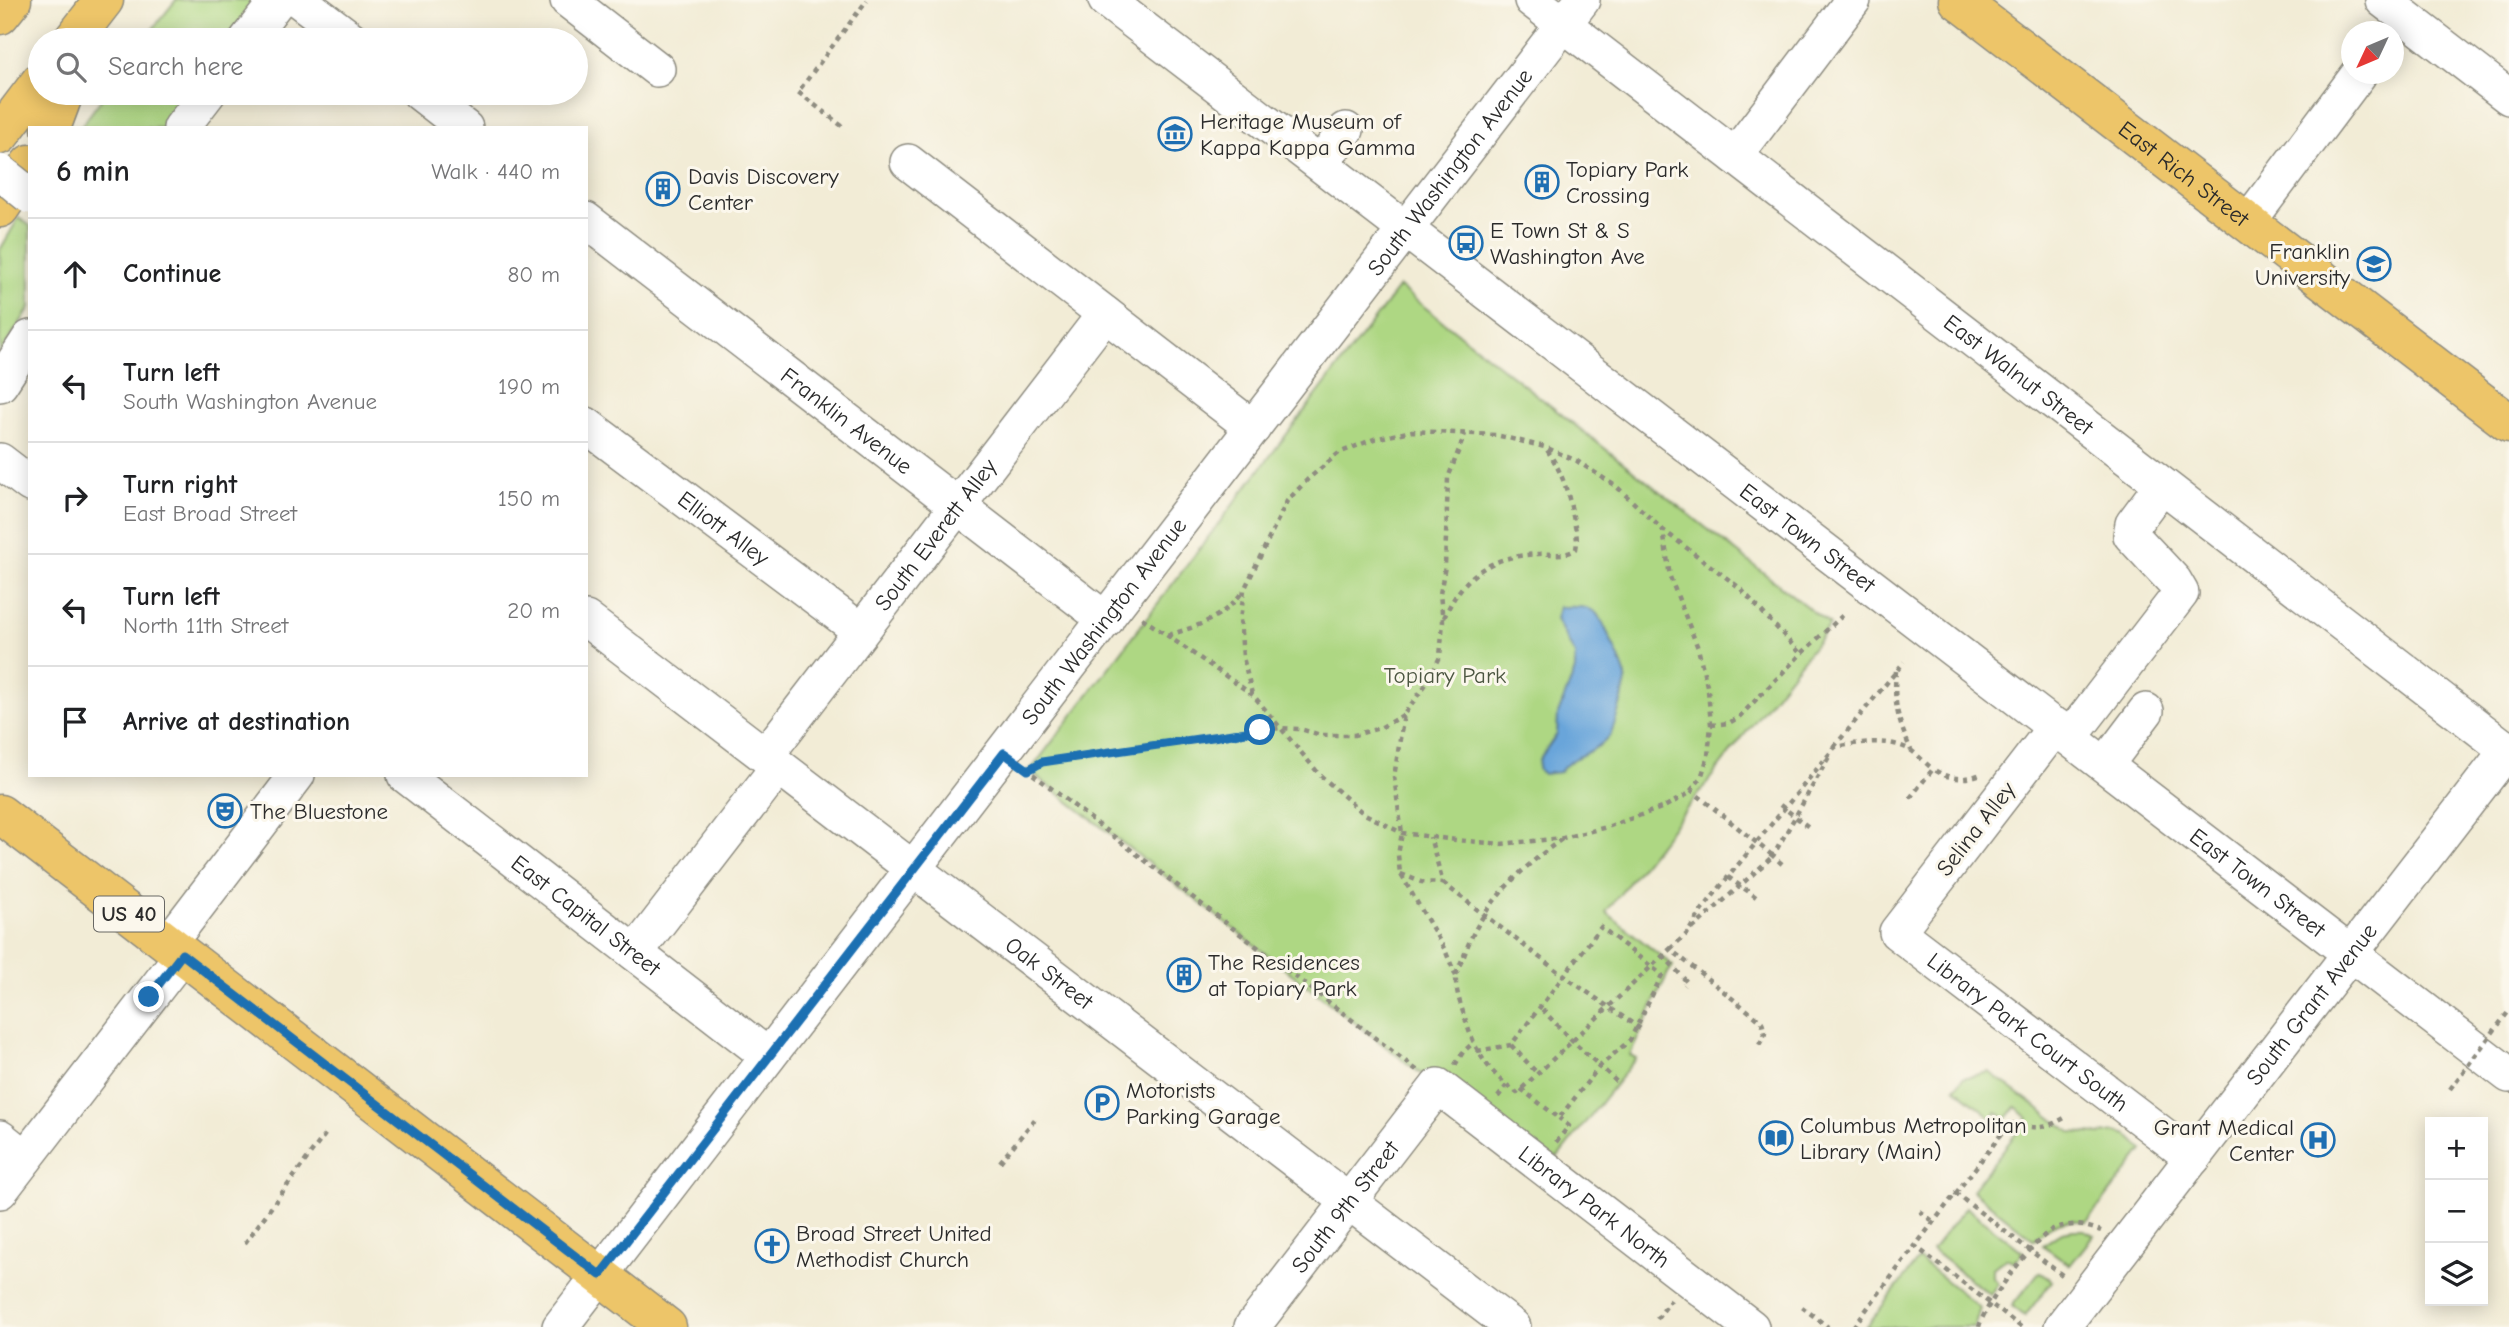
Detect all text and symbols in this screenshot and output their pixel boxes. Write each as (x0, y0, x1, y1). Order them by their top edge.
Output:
north arrow (2341, 21, 2404, 84)
search box (28, 28, 588, 105)
icon: search (52, 48, 90, 86)
text: Search here (108, 52, 243, 82)
street label: South Washington Avenue (1361, 63, 1538, 281)
place label: Heritage Museum of Kappa Kappa Gamma (1200, 108, 1416, 161)
museum icon: Heritage Museum of Kappa Kappa Gamma (1156, 115, 1194, 153)
street label: East Rich Street (2113, 115, 2256, 233)
text: 6 min (56, 154, 130, 189)
place label: Topiary Park Crossing (1566, 156, 1688, 209)
text: Walk · 440 m (431, 158, 560, 185)
place label: Davis Discovery Center (688, 163, 839, 216)
building icon: Topiary Park Crossing (1523, 163, 1561, 201)
building icon: Davis Discovery Center (644, 170, 682, 208)
place label: E Town St & S Washington Ave (1490, 217, 1645, 270)
bus stop icon: E Town St & S Washington Ave (1447, 224, 1485, 262)
place label: Franklin University (2255, 238, 2351, 291)
school or university icon: Franklin University (2355, 245, 2393, 283)
icon: ahead (56, 255, 94, 293)
text: Continue (123, 259, 221, 289)
text: 80 m (507, 261, 560, 288)
street label: East Walnut Street (1939, 308, 2100, 441)
text: Turn left (123, 358, 220, 388)
street label: Franklin Avenue (776, 362, 918, 480)
icon: left (56, 367, 94, 405)
text: 190 m (498, 373, 560, 400)
text: South Washington Avenue (123, 388, 377, 415)
street label: South Everett Alley (869, 453, 1003, 616)
text: Turn right (123, 470, 237, 500)
street label: East Town Street (1735, 477, 1882, 599)
icon: right (56, 479, 94, 517)
text: 150 m (498, 485, 560, 512)
street label: Elliott Alley (673, 485, 775, 572)
text: East Broad Street (123, 500, 297, 527)
street label: South Washington Avenue (1015, 512, 1192, 730)
text: Turn left (123, 582, 220, 612)
icon: left (56, 591, 94, 629)
text: 20 m (507, 597, 560, 624)
text: North 11th Street (123, 612, 288, 639)
park label: Topiary Park (1384, 662, 1506, 689)
icon: arrive (56, 703, 94, 741)
text: Arrive at destination (123, 707, 350, 737)
route start (1244, 714, 1275, 745)
street label: Selina Alley (1931, 776, 2022, 881)
theatre icon: The Bluestone (206, 792, 244, 830)
place label: The Bluestone (250, 798, 388, 825)
street label: East Town Street (2185, 822, 2332, 944)
street label: East Capital Street (506, 849, 667, 982)
road number: US 40 (94, 897, 164, 932)
street label: South Grant Avenue (2240, 918, 2382, 1090)
street label: Oak Street (1000, 931, 1100, 1016)
street label: Library Park Court South (1922, 947, 2134, 1117)
place label: The Residences at Topiary Park (1208, 949, 1360, 1002)
building icon: The Residences at Topiary Park (1165, 956, 1203, 994)
route end (133, 981, 164, 1012)
place label: Motorists Parking Garage (1126, 1077, 1280, 1130)
parking icon: Motorists Parking Garage (1083, 1084, 1121, 1122)
place label: Columbus Metropolitan Library (Main) (1800, 1112, 2027, 1165)
place label: Grant Medical Center (2154, 1114, 2295, 1167)
map controls (2425, 1117, 2488, 1306)
button: + (2425, 1117, 2488, 1180)
library icon: Columbus Metropolitan Library (Main) (1757, 1119, 1795, 1157)
hospital icon: Grant Medical Center (2299, 1121, 2337, 1159)
street label: South 9th Street (1285, 1134, 1405, 1278)
street label: Library Park North (1513, 1140, 1676, 1273)
button: − (2425, 1180, 2488, 1243)
place label: Broad Street United Methodist Church (796, 1220, 992, 1273)
church icon: Broad Street United Methodist Church (753, 1227, 791, 1265)
button: layers (2425, 1243, 2488, 1306)

